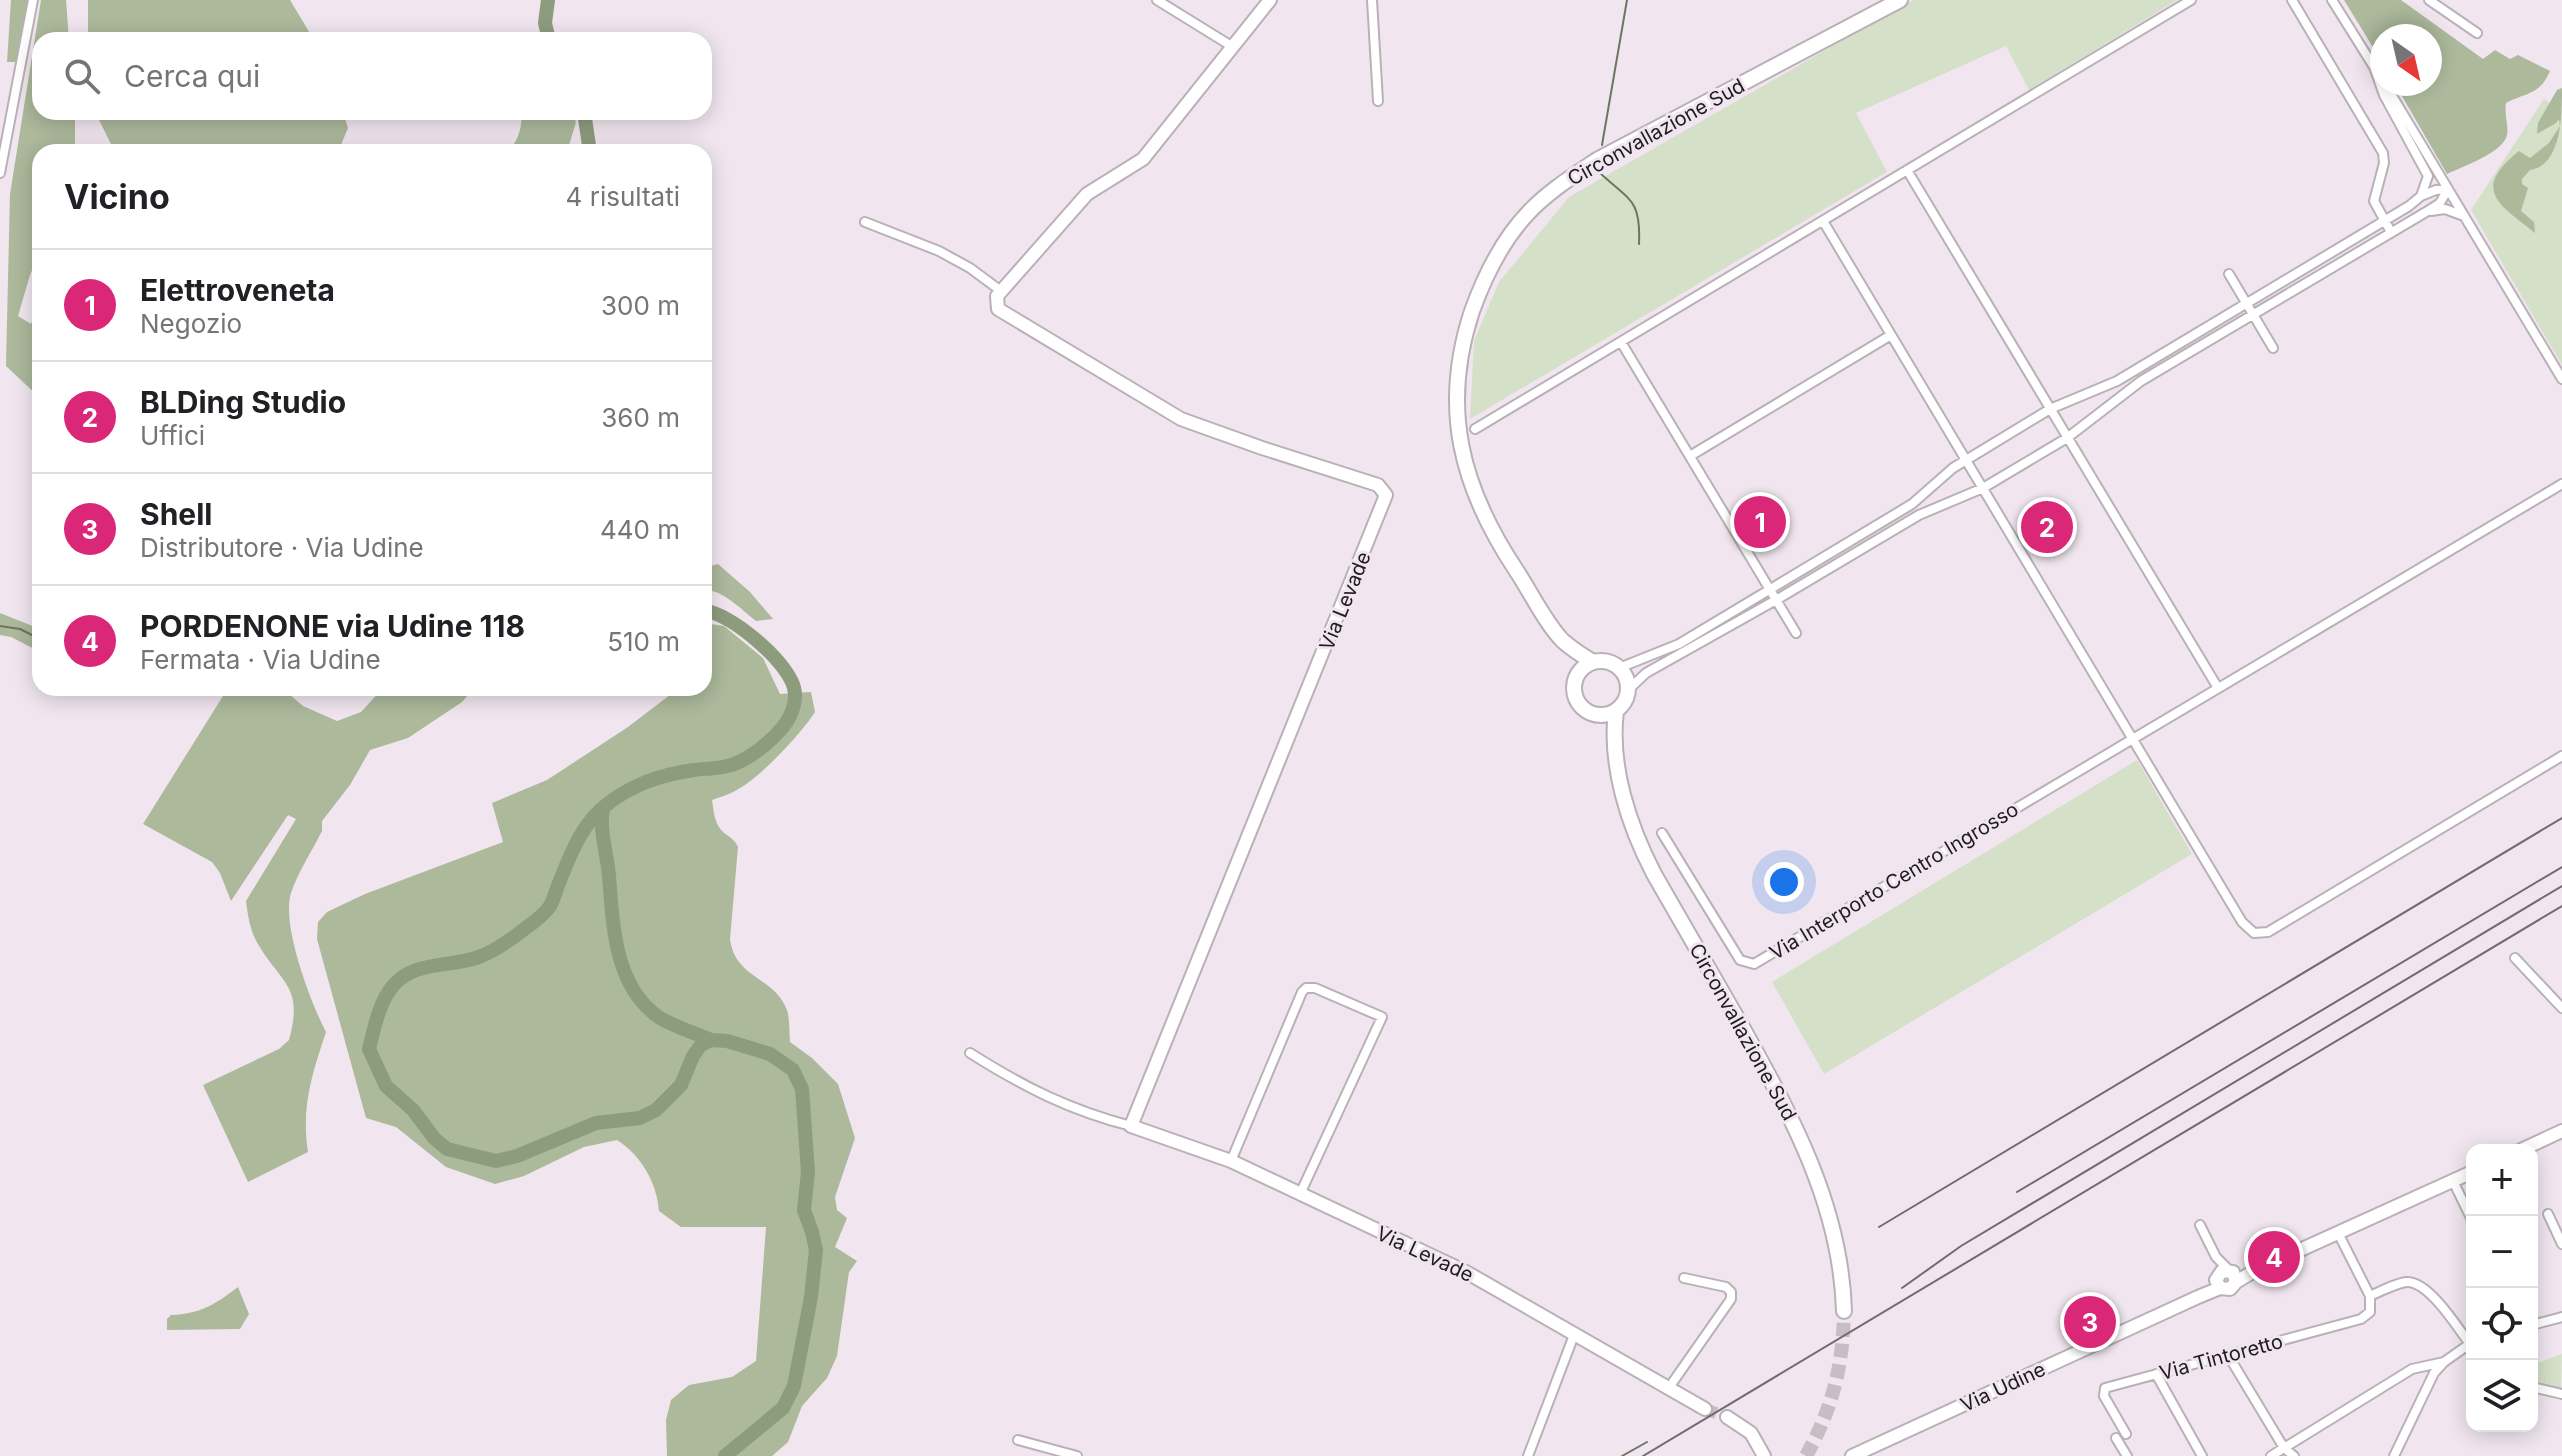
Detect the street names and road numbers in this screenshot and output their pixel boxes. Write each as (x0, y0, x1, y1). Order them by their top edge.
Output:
street label: Circonvallazione Sud (1563, 73, 1749, 191)
street label: Via Levade (1314, 548, 1376, 654)
street label: Via Interporto Centro Ingrosso (1765, 797, 2023, 965)
street label: Circonvallazione Sud (1684, 939, 1802, 1125)
street label: Via Levade (1373, 1221, 1477, 1287)
street label: Via Tintoretto (2157, 1329, 2285, 1385)
street label: Via Udine (1957, 1357, 2049, 1417)

